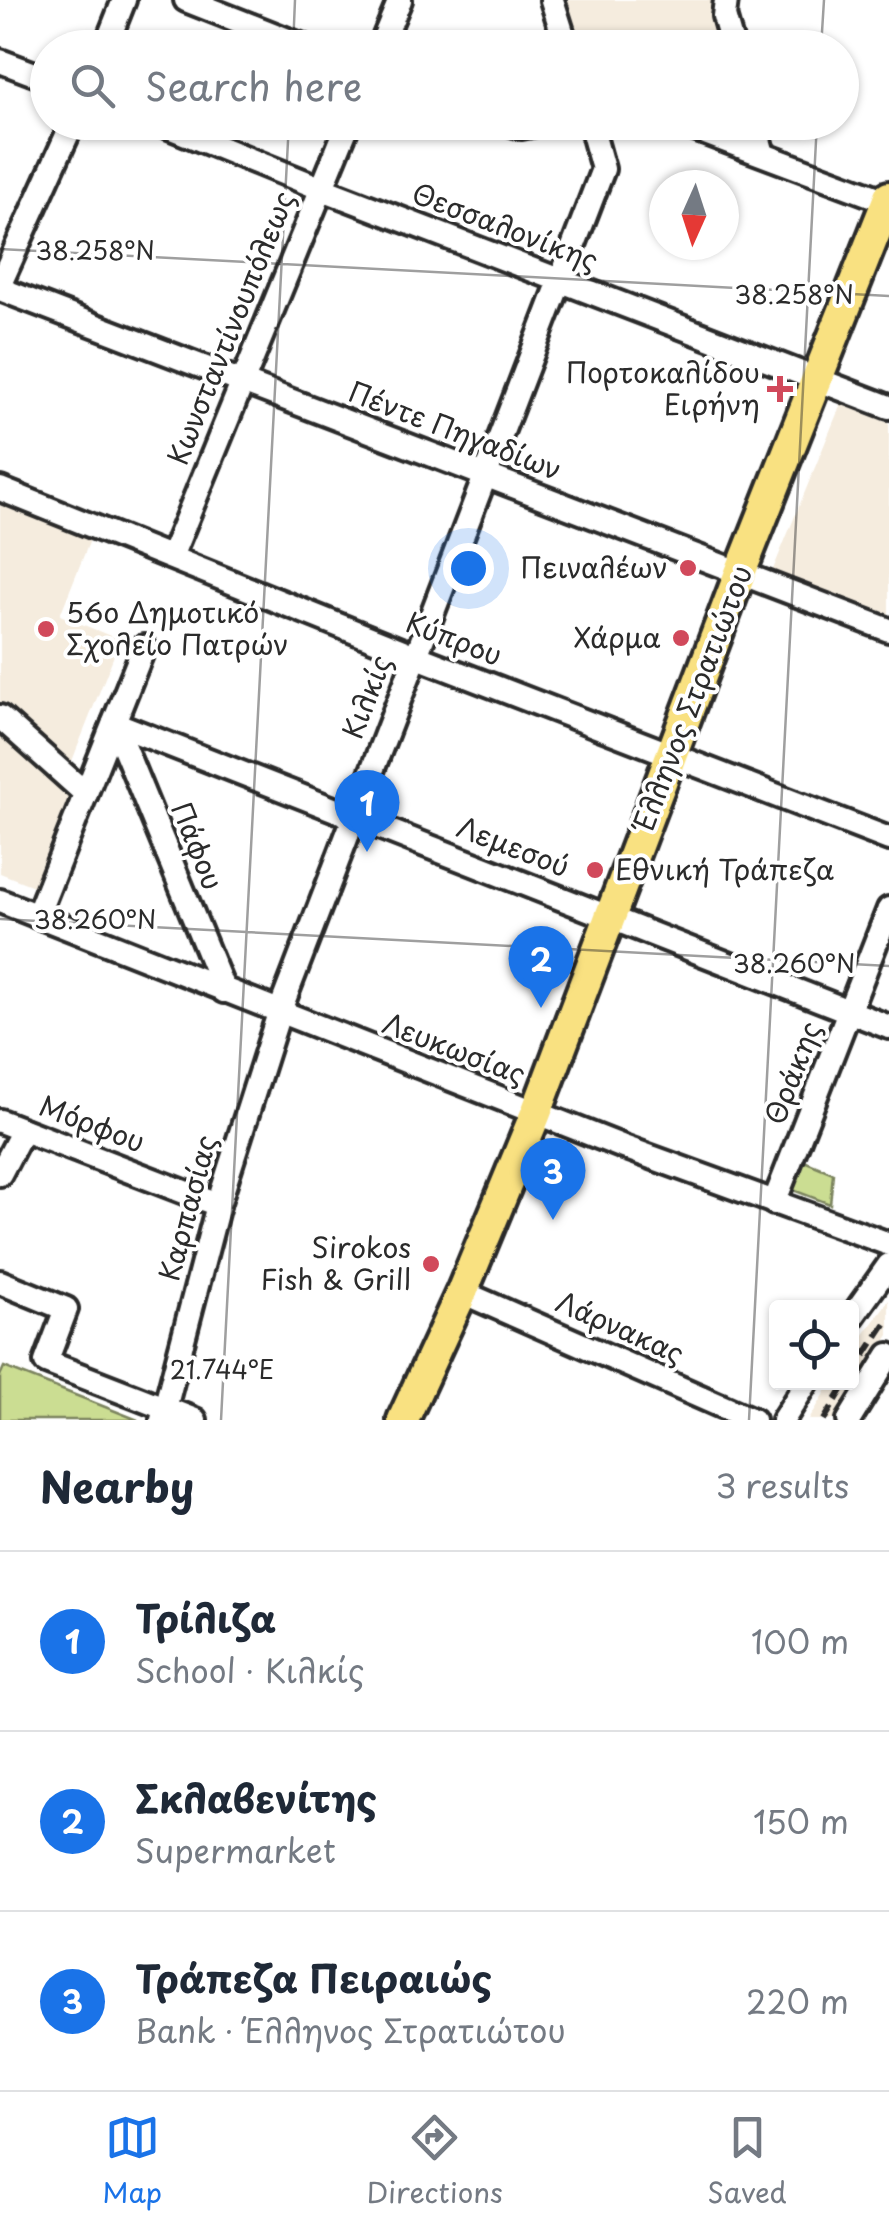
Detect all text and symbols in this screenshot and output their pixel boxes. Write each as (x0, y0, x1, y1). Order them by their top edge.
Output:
search box (30, 30, 859, 140)
text: Search here (145, 57, 362, 114)
icon: search (65, 58, 120, 113)
street label: Θεσσαλονίκης (406, 170, 605, 281)
north arrow (649, 170, 739, 260)
street label: Κωνσταντίνουπόλεως (155, 184, 304, 471)
text: 38.258°N (35, 231, 155, 269)
text: 38.258°N (734, 275, 854, 313)
place label: Πορτοκαλίδου Ειρήνη (566, 350, 760, 425)
street label: Πέντε Πηγαδίων (343, 369, 568, 490)
marker: Πορτοκαλίδου Ειρήνη (769, 378, 791, 400)
your location (443, 543, 494, 594)
place label: Πειναλέων (519, 545, 668, 588)
marker: Πειναλέων (677, 557, 699, 579)
street label: Έλληνος Στρατιώτου (620, 559, 762, 839)
place label: 56ο Δημοτικό Σχολείο Πατρών (66, 590, 289, 665)
street label: Κύπρου (400, 600, 509, 676)
place label: Χάρμα (574, 615, 661, 658)
marker: 56ο Δημοτικό Σχολείο Πατρών (35, 618, 57, 640)
marker: Χάρμα (670, 627, 692, 649)
street label: Κιλκίς (330, 648, 401, 745)
pin: 1 (334, 770, 400, 852)
street label: Πάφου (161, 795, 235, 896)
street label: Λεμεσού (451, 804, 576, 887)
place label: Εθνική Τράπεζα (615, 847, 834, 890)
marker: Εθνική Τράπεζα (584, 859, 606, 881)
text: 38.260°N (34, 900, 156, 938)
pin: 2 (508, 926, 574, 1008)
text: 38.260°N (733, 944, 855, 982)
street label: Λευκωσίας (377, 1001, 532, 1095)
street label: Θράκης (752, 1015, 831, 1130)
street label: Μόρφου (33, 1083, 152, 1162)
street label: Καρπασίας (146, 1130, 227, 1285)
pin: 3 (520, 1138, 586, 1220)
place label: Sirokos Fish & Grill (261, 1225, 411, 1300)
marker: Sirokos Fish & Grill (420, 1253, 442, 1275)
street label: Λάρνακας (550, 1279, 692, 1374)
map controls (769, 1300, 859, 1390)
button: locate (769, 1300, 859, 1390)
text: 21.744°E (170, 1350, 274, 1388)
text: Nearby (40, 1454, 194, 1517)
text: 3 results (715, 1461, 849, 1509)
text: Τρίλιζα (135, 1589, 276, 1646)
text: 1 (65, 1617, 80, 1665)
text: 100 m (751, 1617, 849, 1665)
text: School · Κιλκίς (135, 1646, 364, 1694)
text: Σκλαβενίτης (135, 1769, 377, 1826)
text: 2 (61, 1797, 84, 1845)
text: 150 m (753, 1797, 849, 1845)
text: Supermarket (135, 1826, 336, 1874)
text: Τράπεζα Πειραιώς (135, 1949, 492, 2006)
text: 3 (62, 1977, 83, 2025)
text: 220 m (746, 1977, 849, 2025)
text: Bank · Έλληνος Στρατιώτου (135, 2006, 566, 2054)
tab: Map (102, 2110, 162, 2213)
tab: Directions (367, 2110, 503, 2213)
tab: Saved (707, 2110, 787, 2213)

